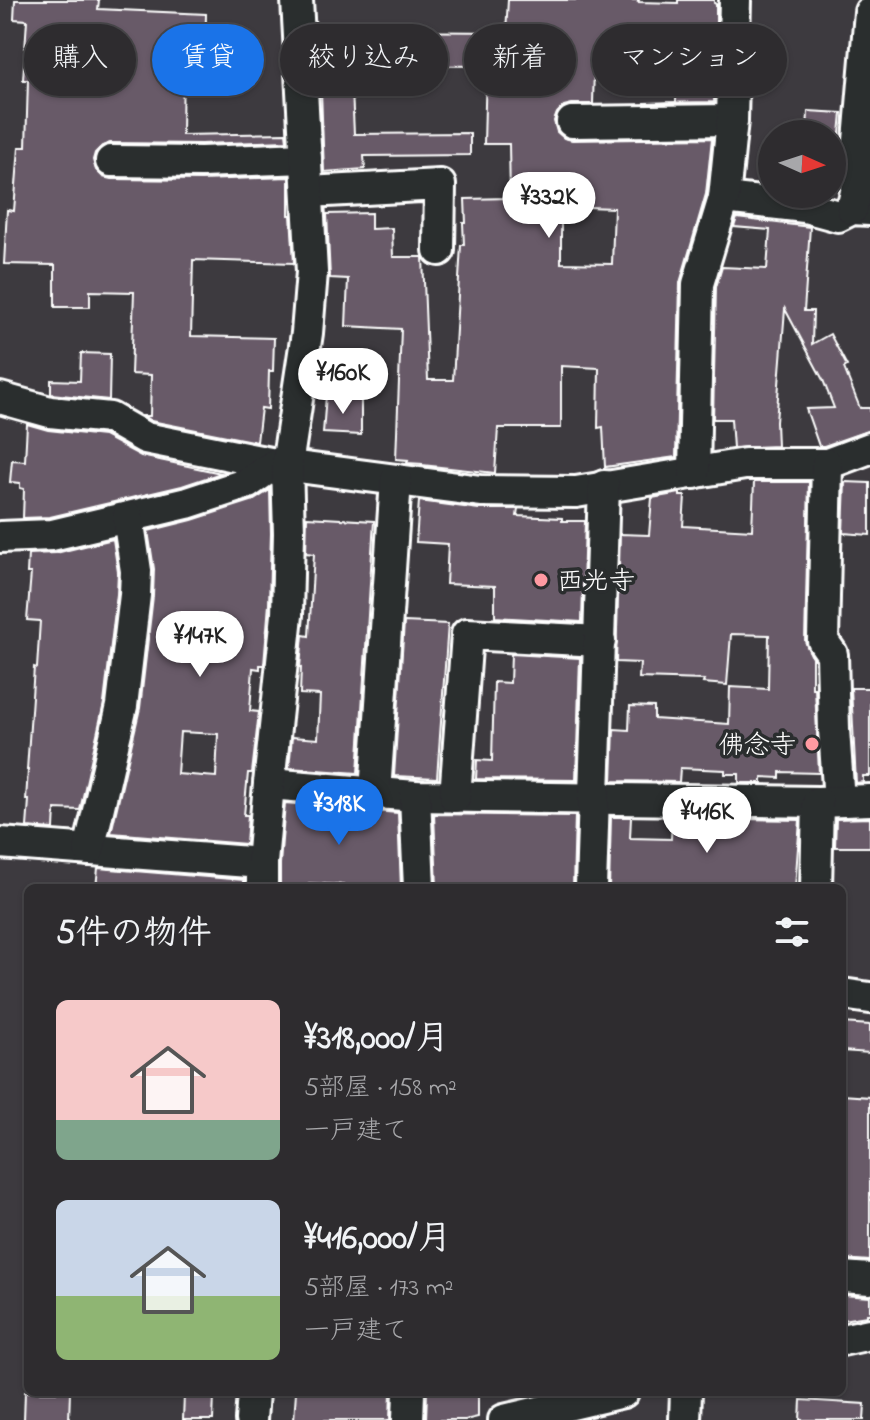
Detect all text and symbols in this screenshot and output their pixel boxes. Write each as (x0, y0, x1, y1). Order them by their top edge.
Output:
chip: 購入 (24, 24, 136, 96)
chip: 賃貸 (152, 24, 264, 96)
chip: 絞り込み (280, 24, 448, 96)
chip: 新着 (464, 24, 576, 96)
chip: マンション (592, 24, 787, 96)
north arrow (758, 120, 846, 208)
map controls (758, 120, 846, 208)
pin: ¥332K (493, 172, 605, 240)
text: ¥332K (520, 179, 578, 217)
pin: ¥160K (287, 348, 399, 416)
text: ¥160K (316, 355, 370, 393)
place label: 西光寺 (557, 564, 635, 602)
marker: 西光寺 (532, 571, 550, 589)
pin: ¥147K (144, 611, 256, 679)
text: ¥147K (174, 618, 226, 656)
place label: 佛念寺 (718, 728, 796, 766)
marker: 佛念寺 (803, 735, 821, 753)
pin: ¥318K (283, 779, 395, 847)
text: ¥318K (313, 786, 365, 824)
pin: ¥416K (651, 787, 763, 855)
text: ¥416K (680, 794, 734, 832)
text: 5件の物件 (56, 910, 211, 960)
icon: filters (770, 910, 814, 954)
text: ¥318,000/月 (304, 1015, 449, 1065)
icon: home (120, 1032, 216, 1128)
text: 5部屋 · 158 m² (304, 1070, 457, 1108)
text: 一戸建て (304, 1113, 408, 1151)
text: ¥416,000/月 (304, 1215, 452, 1265)
icon: home (120, 1232, 216, 1328)
text: 5部屋 · 173 m² (304, 1270, 454, 1308)
text: 一戸建て (304, 1313, 408, 1351)

